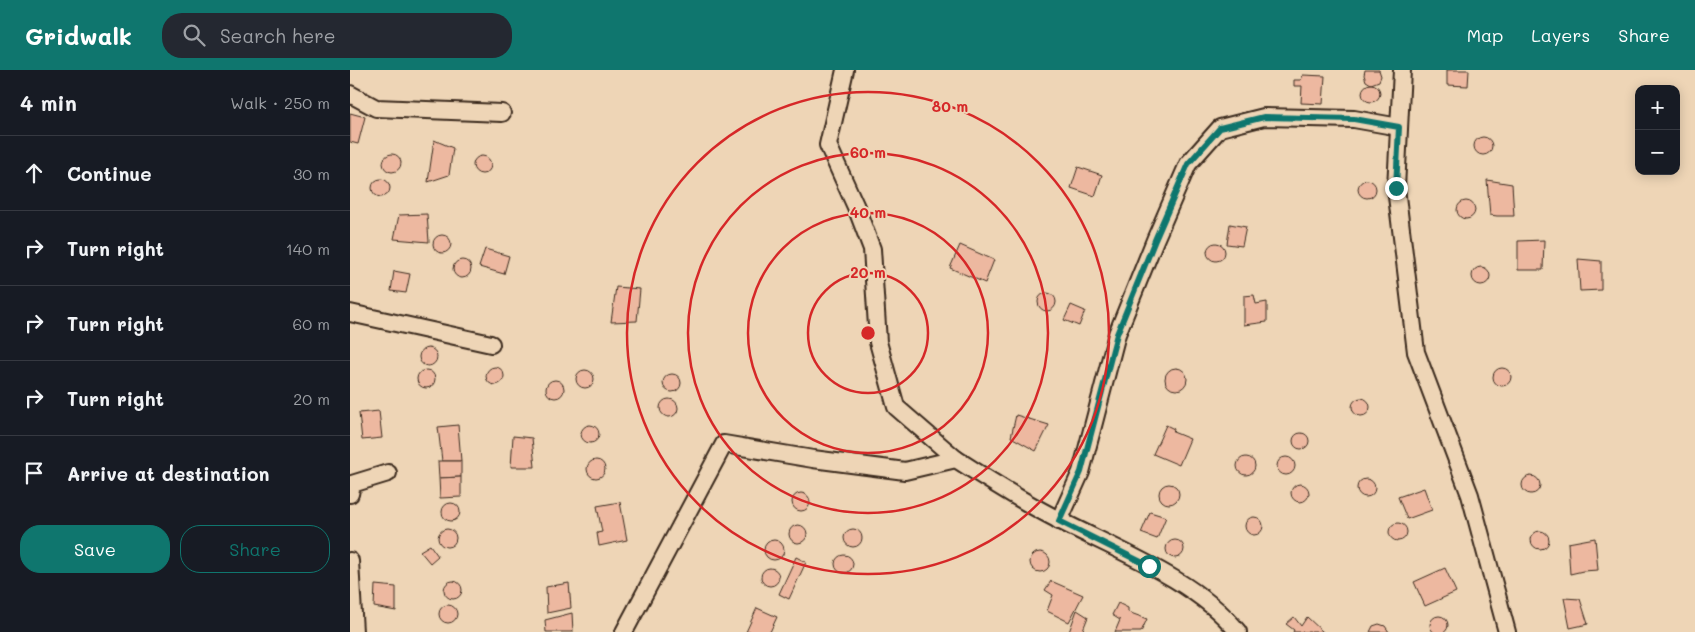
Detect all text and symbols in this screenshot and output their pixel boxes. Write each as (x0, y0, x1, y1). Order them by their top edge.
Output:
search box (162, 13, 512, 58)
text: Gridwalk (25, 20, 132, 51)
icon: search (180, 21, 208, 49)
text: Search here (220, 23, 336, 48)
text: Map (1467, 23, 1503, 47)
text: Layers (1531, 23, 1590, 47)
text: Share (1618, 23, 1670, 47)
map controls (1635, 85, 1680, 175)
button: + (1635, 85, 1680, 130)
text: 4 min (20, 89, 77, 116)
text: Walk · 250 m (230, 92, 330, 113)
text: 80 m (932, 96, 968, 116)
button: − (1635, 130, 1680, 175)
text: 60 m (850, 142, 886, 162)
icon: ahead (20, 159, 48, 187)
text: Continue (67, 161, 152, 186)
text: 30 m (293, 163, 330, 184)
route end (1385, 177, 1408, 200)
text: 40 m (850, 202, 886, 222)
icon: right (20, 234, 48, 262)
text: Turn right (67, 236, 164, 261)
text: 140 m (286, 238, 330, 259)
text: 20 m (850, 262, 886, 282)
icon: right (20, 309, 48, 337)
text: Turn right (67, 311, 164, 336)
text: 60 m (293, 313, 330, 334)
centre of rings (859, 324, 877, 342)
icon: right (20, 384, 48, 412)
text: Turn right (67, 386, 164, 411)
text: 20 m (293, 388, 330, 409)
icon: arrive (20, 459, 48, 487)
text: Arrive at destination (67, 461, 270, 486)
button: Save (20, 525, 170, 573)
button: Share (180, 525, 330, 573)
route start (1138, 555, 1161, 578)

